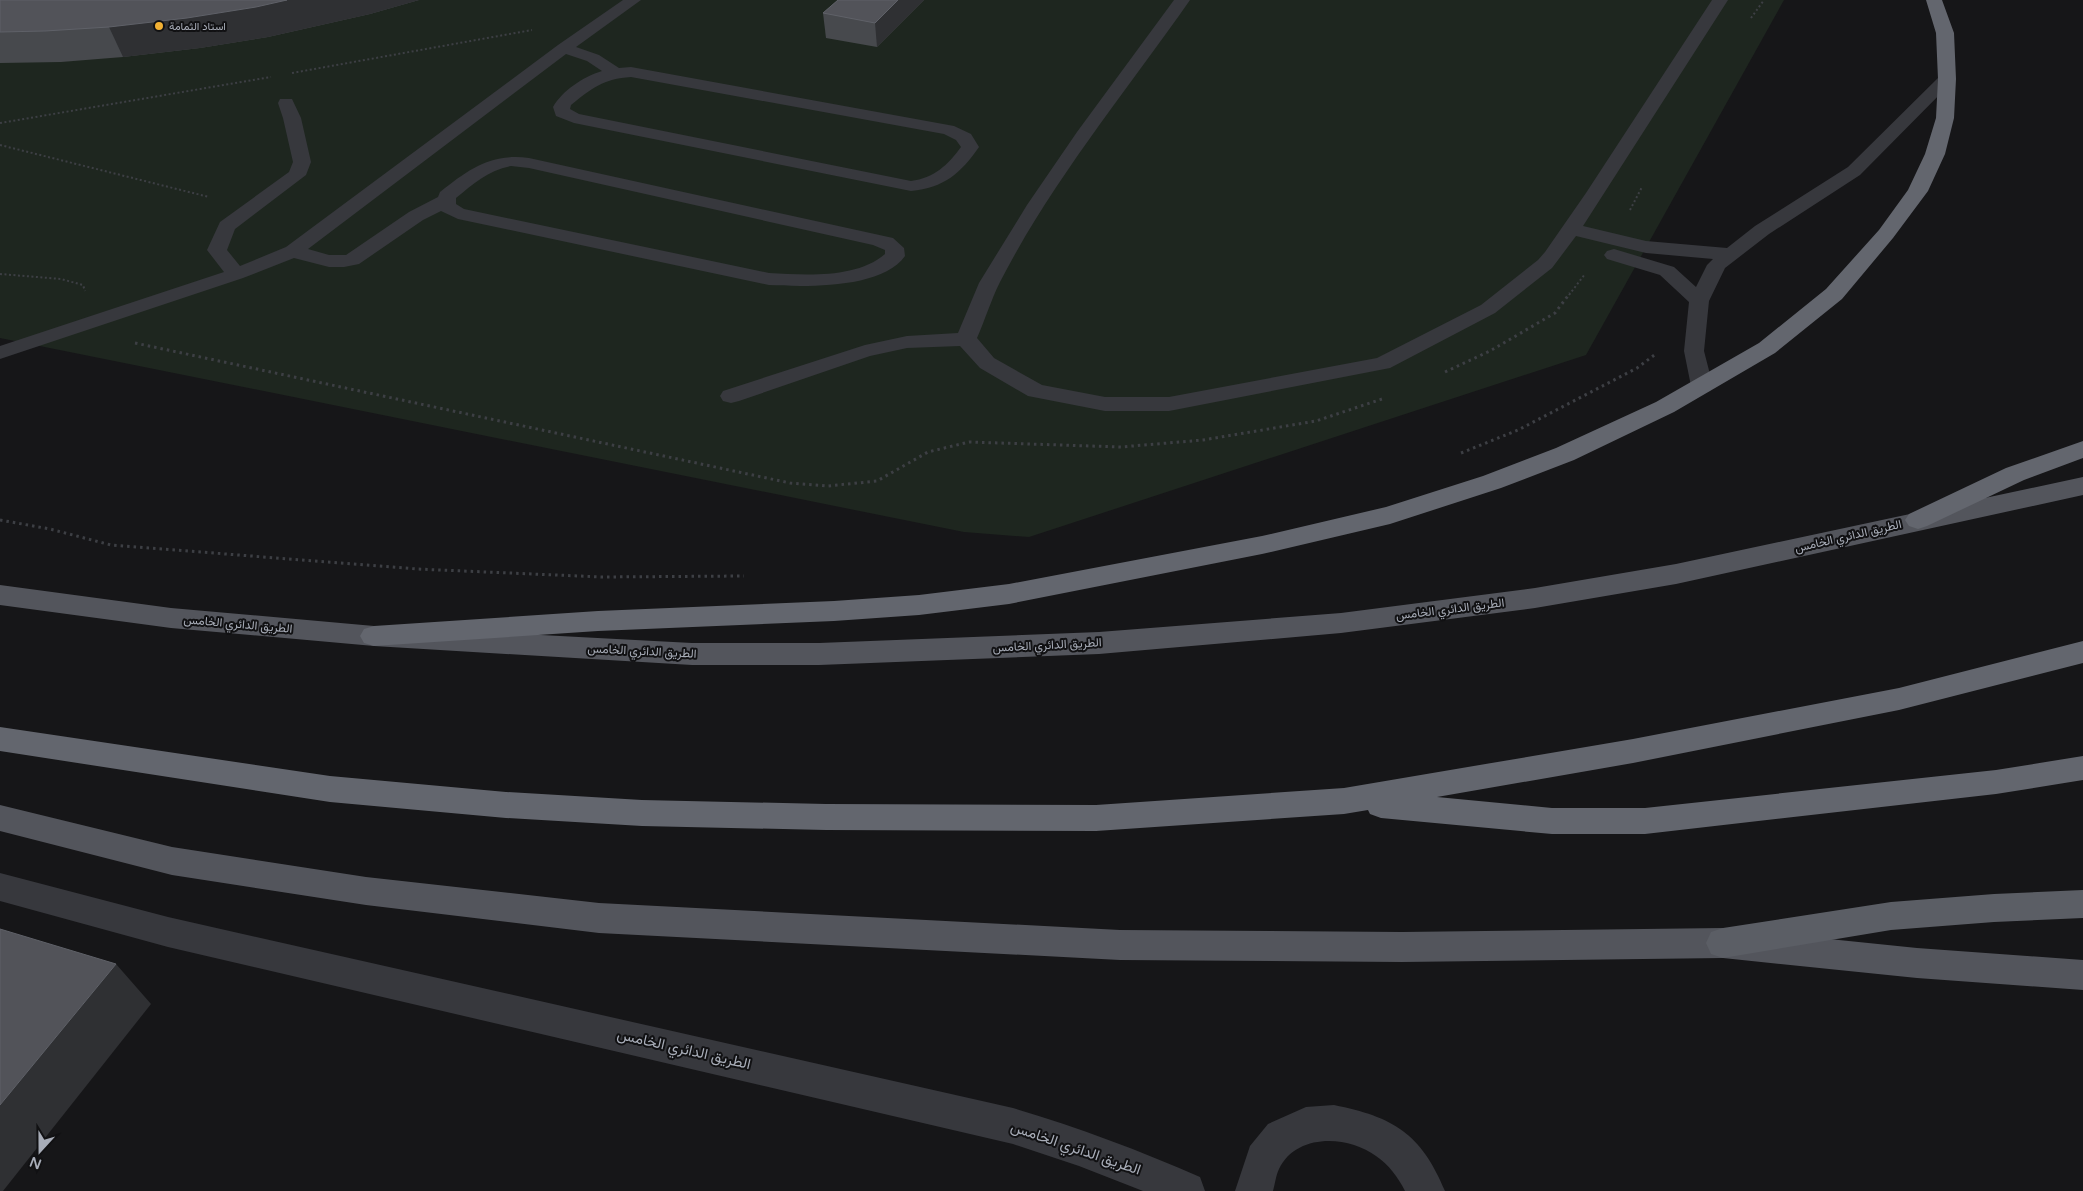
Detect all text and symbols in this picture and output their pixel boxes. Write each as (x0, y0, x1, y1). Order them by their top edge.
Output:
marker: استاد الثمامة (153, 20, 165, 32)
place label: استاد الثمامة (169, 20, 226, 33)
street label: الطريق الدائري الخامس (1793, 517, 1903, 558)
street label: الطريق الدائري الخامس (1395, 595, 1505, 626)
street label: الطريق الدائري الخامس (183, 612, 293, 639)
street label: الطريق الدائري الخامس (992, 635, 1102, 658)
street label: الطريق الدائري الخامس (587, 641, 697, 664)
street label: الطريق الدائري الخامس (615, 1025, 753, 1077)
street label: الطريق الدائري الخامس (1007, 1117, 1143, 1183)
north arrow (15, 1126, 65, 1176)
text: N (27, 1153, 44, 1173)

